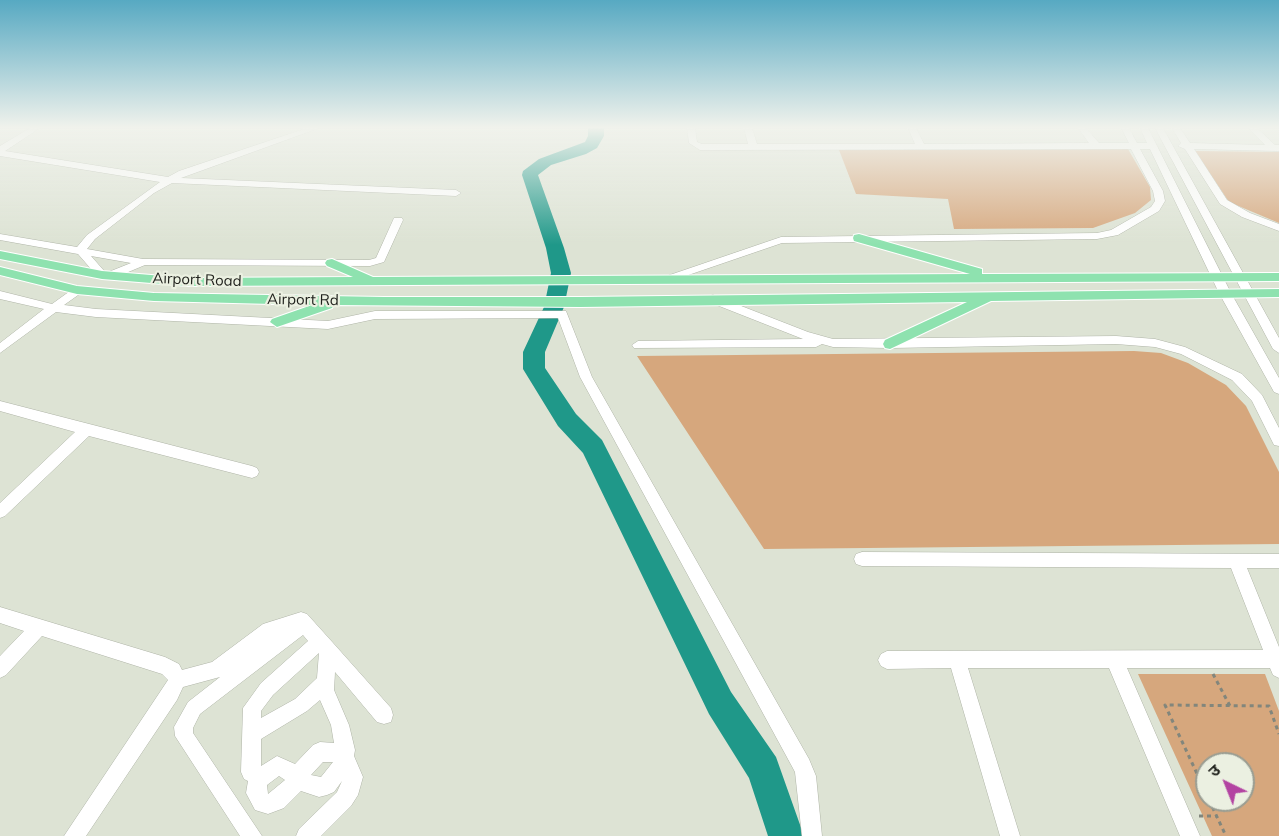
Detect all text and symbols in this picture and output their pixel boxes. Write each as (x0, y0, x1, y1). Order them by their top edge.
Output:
street label: Airport Road (152, 269, 242, 291)
street label: Airport Rd (267, 290, 339, 310)
north arrow (1195, 752, 1255, 812)
text: उ (1204, 760, 1224, 781)

